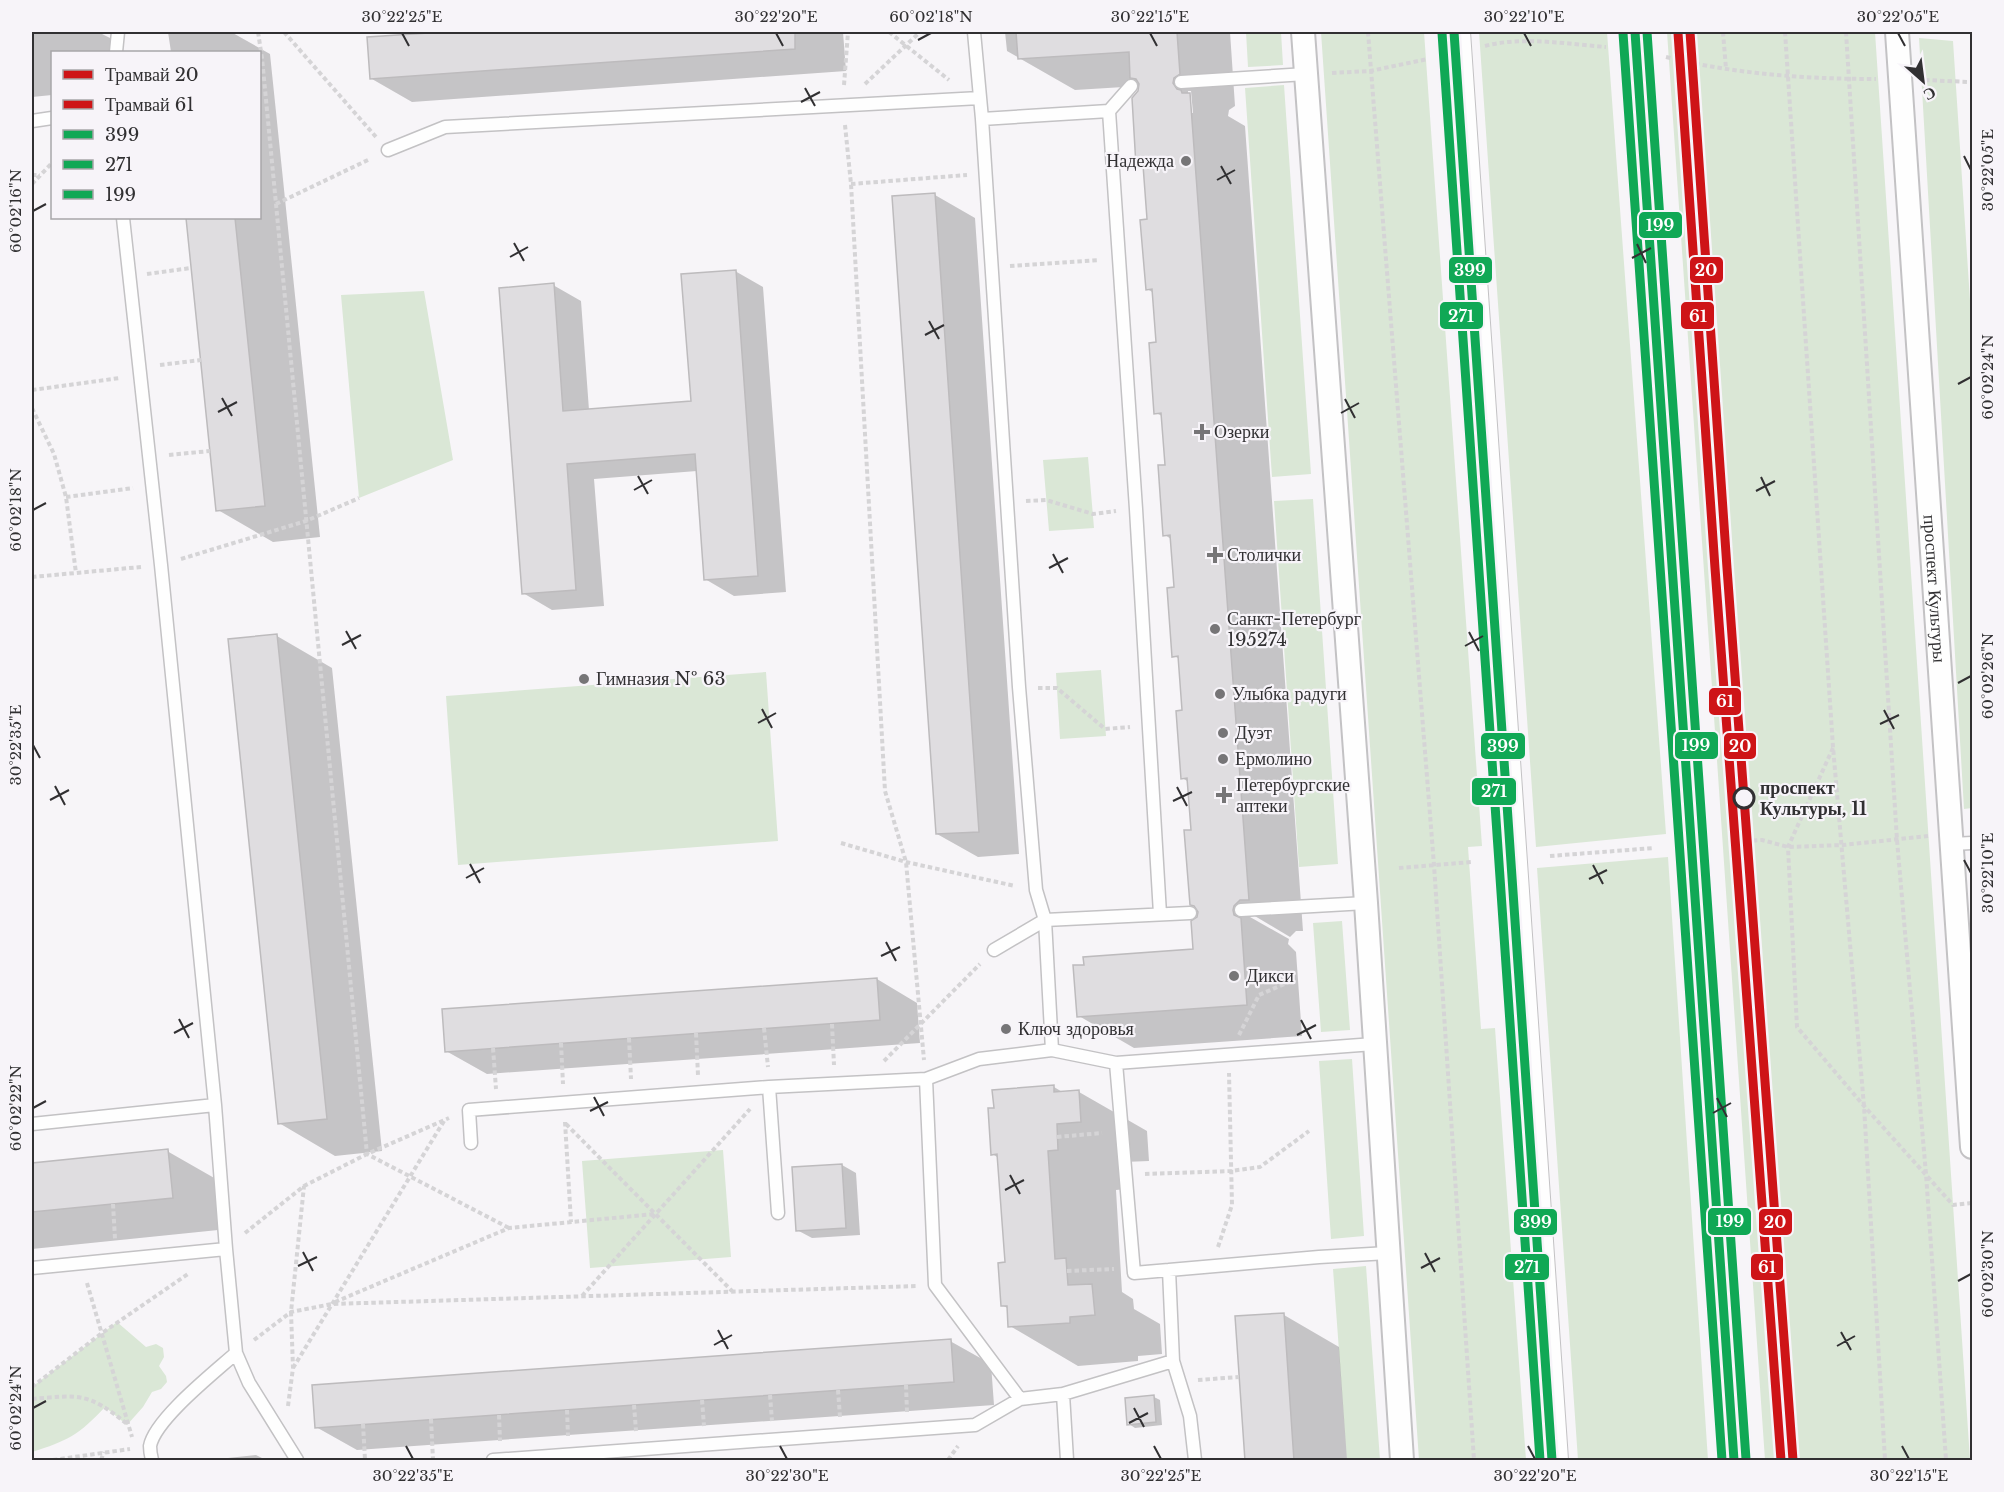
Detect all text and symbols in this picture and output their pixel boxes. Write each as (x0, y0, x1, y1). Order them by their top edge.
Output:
text: 30°22'25"E (361, 7, 443, 26)
text: 30°22'20"E (734, 7, 818, 26)
text: 60°02'18"N (889, 7, 973, 26)
text: 30°22'15"E (1111, 7, 1189, 26)
text: 30°22'10"E (1484, 7, 1564, 26)
text: 30°22'05"E (1857, 7, 1939, 26)
legend (51, 51, 261, 219)
north arrow (1893, 51, 1953, 111)
text: Трамвай 20 (105, 64, 199, 86)
text: С (1920, 83, 1940, 106)
text: Трамвай 61 (105, 94, 194, 116)
text: 399 (105, 124, 139, 146)
text: 30°22'05"E (1978, 129, 1997, 211)
place label: Надежда (1106, 150, 1174, 172)
text: 271 (105, 154, 133, 176)
marker: Надежда (1179, 154, 1193, 168)
text: 60°02'16"N (6, 169, 25, 253)
text: 199 (105, 184, 136, 206)
line badge: 199 (1638, 211, 1683, 239)
text: 199 (1646, 215, 1674, 235)
line badge: 399 (1448, 256, 1493, 284)
line badge: 20 (1689, 256, 1724, 284)
text: 399 (1454, 260, 1486, 280)
text: 20 (1695, 260, 1717, 280)
line badge: 271 (1439, 301, 1484, 330)
line badge: 61 (1680, 301, 1715, 330)
text: 271 (1448, 306, 1474, 326)
text: 61 (1689, 306, 1707, 326)
text: 60°02'24"N (1978, 334, 1997, 420)
place label: Озерки (1214, 421, 1270, 443)
marker: Озерки (1195, 425, 1209, 439)
text: 60°02'18"N (6, 468, 25, 552)
street label: проспект Культуры (1918, 514, 1950, 664)
place label: Столички (1227, 544, 1302, 566)
marker: Столички (1208, 548, 1222, 562)
place label: Санкт-Петербург 195274 (1227, 608, 1361, 651)
marker: Санкт-Петербург 195274 (1208, 622, 1222, 636)
text: 60°02'26"N (1978, 633, 1997, 719)
place label: Гимназия № 63 (596, 668, 726, 690)
marker: Гимназия № 63 (577, 672, 591, 686)
place label: Улыбка радуги (1232, 683, 1347, 705)
marker: Улыбка радуги (1213, 687, 1227, 701)
line badge: 61 (1708, 687, 1742, 716)
text: 61 (1716, 691, 1734, 711)
text: 30°22'35"E (6, 704, 25, 786)
place label: Дуэт (1235, 722, 1272, 744)
marker: Дуэт (1216, 726, 1230, 740)
line badge: 199 (1674, 731, 1719, 760)
line badge: 399 (1480, 732, 1526, 760)
line badge: 20 (1723, 732, 1757, 760)
text: 199 (1682, 735, 1710, 755)
text: 399 (1487, 736, 1519, 756)
text: 20 (1729, 736, 1751, 756)
place label: Ермолино (1235, 748, 1312, 770)
marker: Ермолино (1216, 752, 1230, 766)
place label: Петербургские аптеки (1236, 774, 1350, 817)
line badge: 271 (1471, 777, 1517, 806)
place label: проспект Культуры, 11 (1760, 777, 1867, 820)
text: 271 (1481, 781, 1507, 801)
marker: проспект Культуры, 11 (1733, 787, 1755, 809)
marker: Петербургские аптеки (1217, 788, 1231, 802)
text: 30°22'10"E (1978, 833, 1997, 913)
place label: Дикси (1246, 965, 1294, 987)
marker: Дикси (1227, 969, 1241, 983)
place label: Ключ здоровья (1018, 1018, 1134, 1040)
marker: Ключ здоровья (999, 1022, 1013, 1036)
text: 60°02'22"N (6, 1065, 25, 1151)
line badge: 199 (1707, 1207, 1752, 1236)
line badge: 399 (1513, 1208, 1558, 1236)
line badge: 20 (1758, 1208, 1793, 1236)
text: 199 (1716, 1211, 1744, 1231)
text: 399 (1520, 1212, 1552, 1232)
text: 20 (1764, 1212, 1786, 1232)
text: 60°02'30"N (1978, 1230, 1997, 1318)
line badge: 271 (1504, 1253, 1550, 1281)
line badge: 61 (1750, 1253, 1784, 1281)
text: 271 (1514, 1257, 1540, 1277)
text: 61 (1758, 1257, 1776, 1277)
text: 60°02'24"N (6, 1365, 25, 1451)
text: 30°22'35"E (372, 1466, 454, 1485)
text: 30°22'30"E (745, 1466, 829, 1485)
text: 30°22'25"E (1120, 1466, 1202, 1485)
text: 30°22'20"E (1493, 1466, 1577, 1485)
text: 30°22'15"E (1870, 1466, 1948, 1485)

